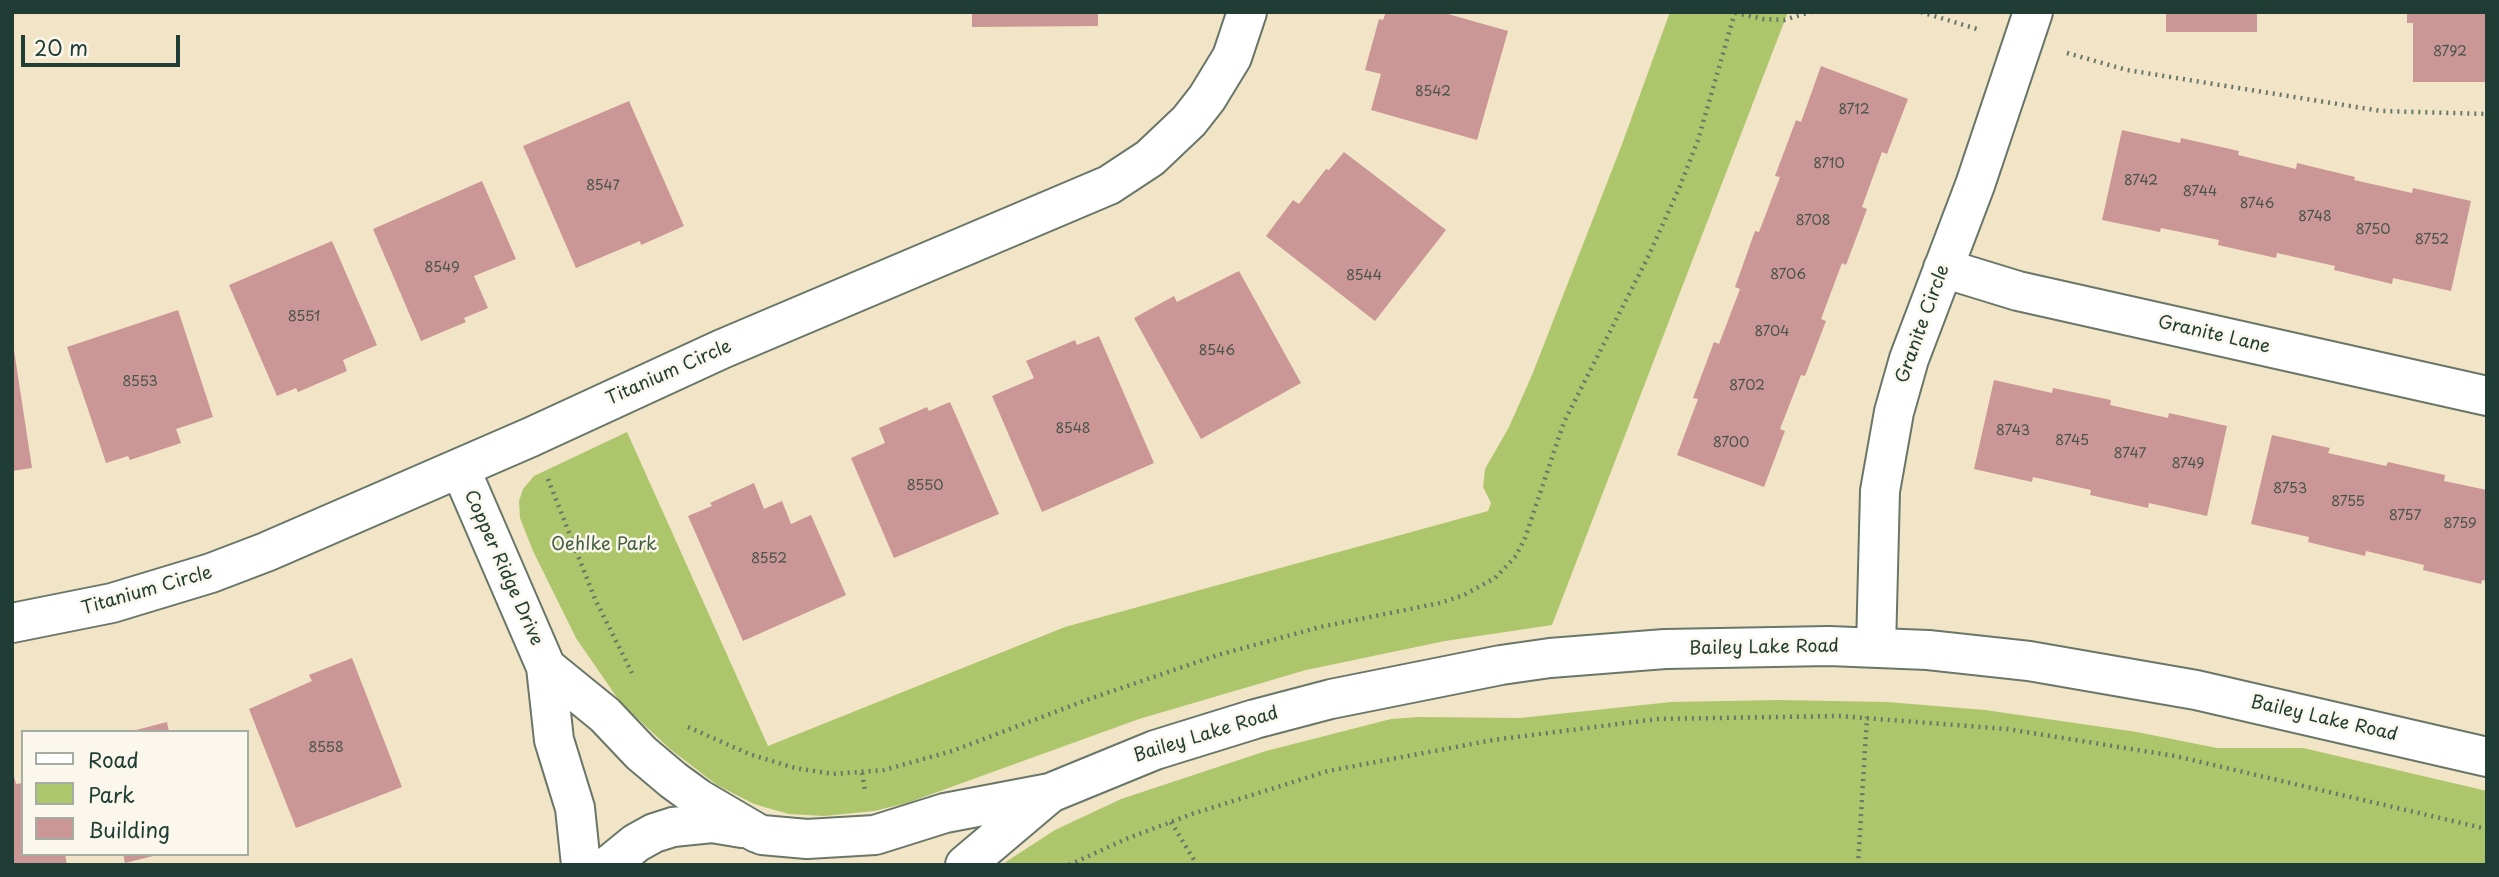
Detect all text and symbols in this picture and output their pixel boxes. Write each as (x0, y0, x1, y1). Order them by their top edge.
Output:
scale bar (24, 21, 184, 65)
text: 20 m (34, 31, 88, 63)
house number: 8792 (2433, 44, 2467, 60)
house number: 8542 (1415, 84, 1451, 100)
house number: 8712 (1838, 102, 1870, 118)
house number: 8710 (1813, 156, 1845, 172)
house number: 8742 (2124, 173, 2158, 189)
house number: 8547 (586, 178, 620, 194)
house number: 8744 (2183, 184, 2217, 200)
house number: 8746 (2240, 196, 2274, 212)
house number: 8748 (2298, 209, 2332, 225)
house number: 8708 (1795, 213, 1831, 229)
house number: 8750 (2355, 222, 2391, 238)
house number: 8752 (2415, 232, 2449, 248)
house number: 8549 (424, 260, 460, 276)
street label: Granite Circle (1892, 262, 1954, 386)
house number: 8706 (1770, 267, 1806, 283)
house number: 8544 (1346, 268, 1382, 284)
house number: 8551 (288, 309, 320, 325)
street label: Granite Lane (2156, 312, 2272, 358)
house number: 8704 (1754, 324, 1790, 340)
street label: Titanium Circle (603, 336, 735, 410)
house number: 8546 (1199, 343, 1235, 359)
house number: 8553 (122, 374, 158, 390)
house number: 8702 (1729, 378, 1765, 394)
house number: 8548 (1055, 421, 1091, 437)
house number: 8743 (1996, 423, 2030, 439)
house number: 8745 (2055, 433, 2089, 449)
house number: 8700 (1713, 435, 1749, 451)
house number: 8747 (2114, 446, 2146, 462)
house number: 8749 (2171, 456, 2205, 472)
house number: 8550 (907, 478, 943, 494)
house number: 8753 (2273, 481, 2307, 497)
street label: Copper Ridge Drive (459, 487, 547, 649)
house number: 8755 (2331, 494, 2365, 510)
house number: 8757 (2389, 508, 2421, 524)
house number: 8759 (2443, 516, 2477, 532)
park label: Oehlke Park (551, 534, 657, 556)
house number: 8552 (751, 551, 787, 567)
street label: Titanium Circle (79, 562, 215, 620)
street label: Bailey Lake Road (1689, 636, 1839, 660)
street label: Bailey Lake Road (2248, 692, 2400, 746)
street label: Bailey Lake Road (1131, 703, 1281, 767)
legend (21, 730, 248, 856)
house number: 8558 (308, 740, 344, 756)
text: Road (88, 743, 139, 775)
text: Park (88, 778, 135, 810)
text: Building (88, 813, 170, 845)

